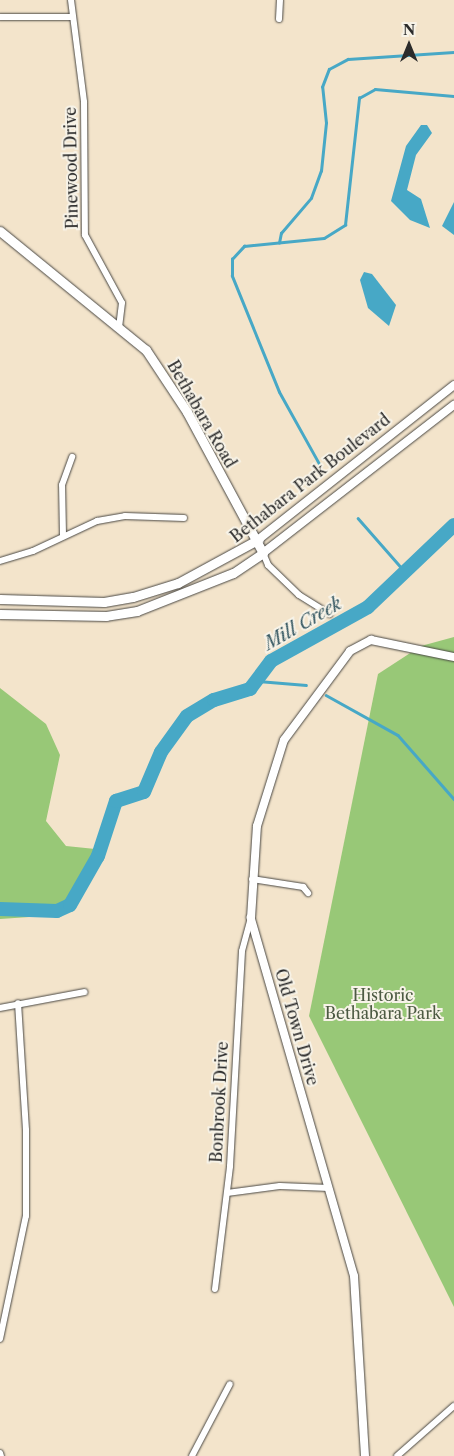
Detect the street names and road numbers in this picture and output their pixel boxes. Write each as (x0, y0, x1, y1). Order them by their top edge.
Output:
street label: Pinewood Drive (60, 107, 82, 229)
street label: Bethabara Road (163, 357, 241, 471)
street label: Bethabara Park Boulevard (226, 410, 394, 546)
street label: Old Town Drive (271, 966, 323, 1088)
street label: Bonbrook Drive (206, 1041, 232, 1163)

